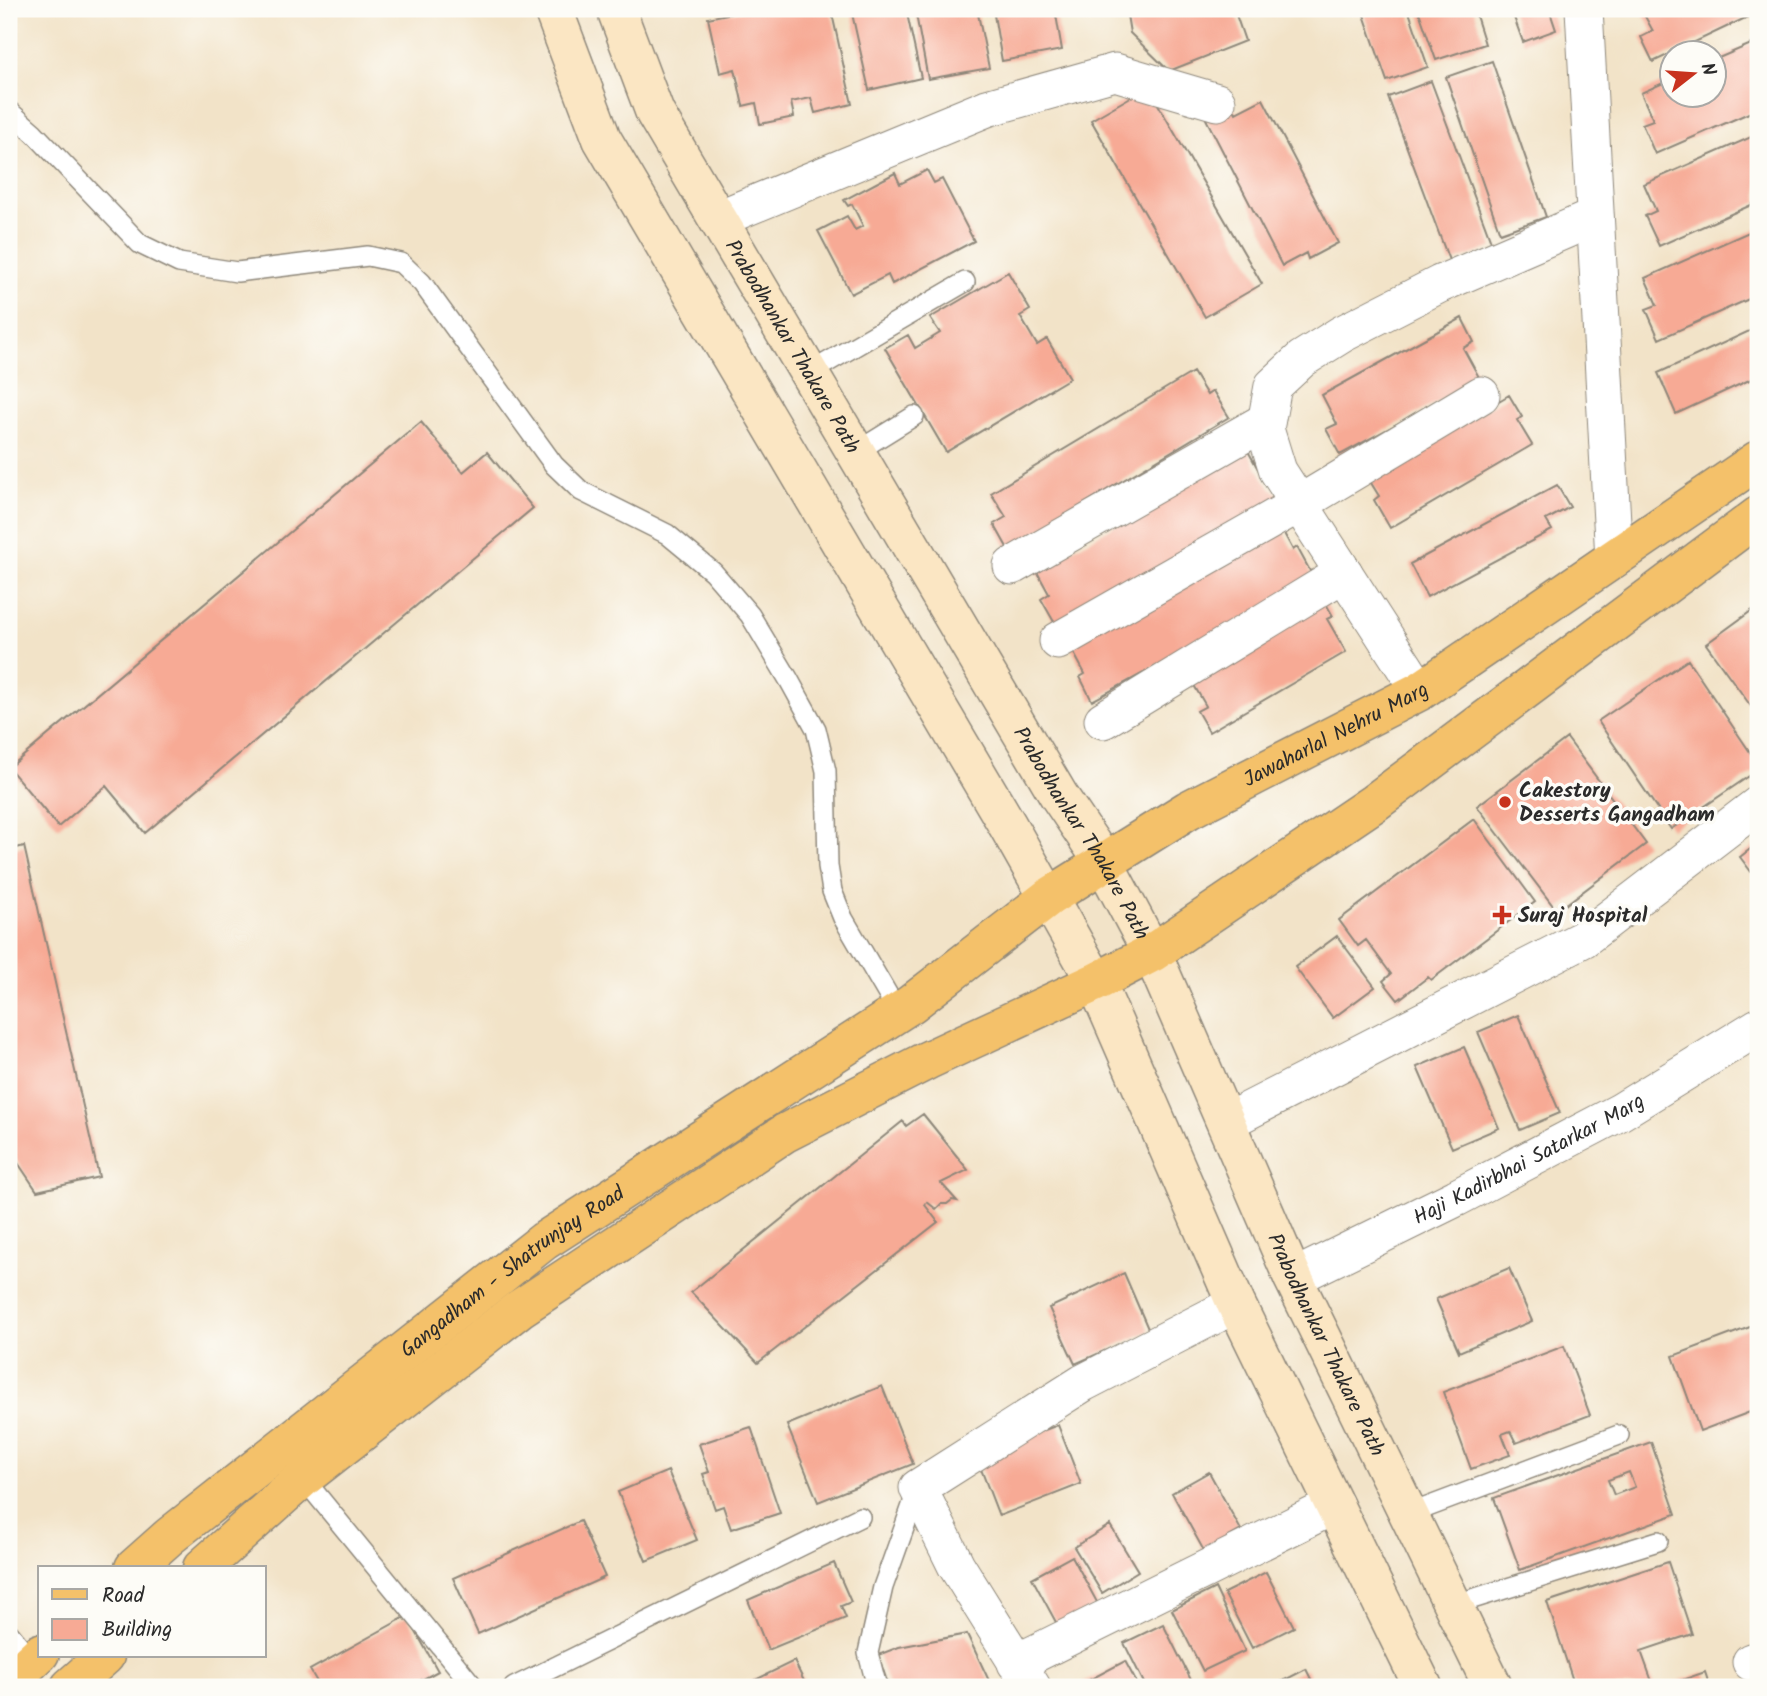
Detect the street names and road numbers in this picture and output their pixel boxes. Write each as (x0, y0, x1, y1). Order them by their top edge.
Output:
street label: Prabodhankar Thakare Path (715, 233, 868, 460)
street label: Jawaharlal Nehru Marg (1238, 674, 1436, 797)
street label: Prabodhankar Thakare Path (1003, 721, 1157, 946)
street label: Haji Kadirbhai Satarkar Marg (1408, 1086, 1652, 1235)
street label: Gangadham - Shatrunjay Road (393, 1178, 632, 1367)
street label: Prabodhankar Thakare Path (1257, 1228, 1393, 1462)

